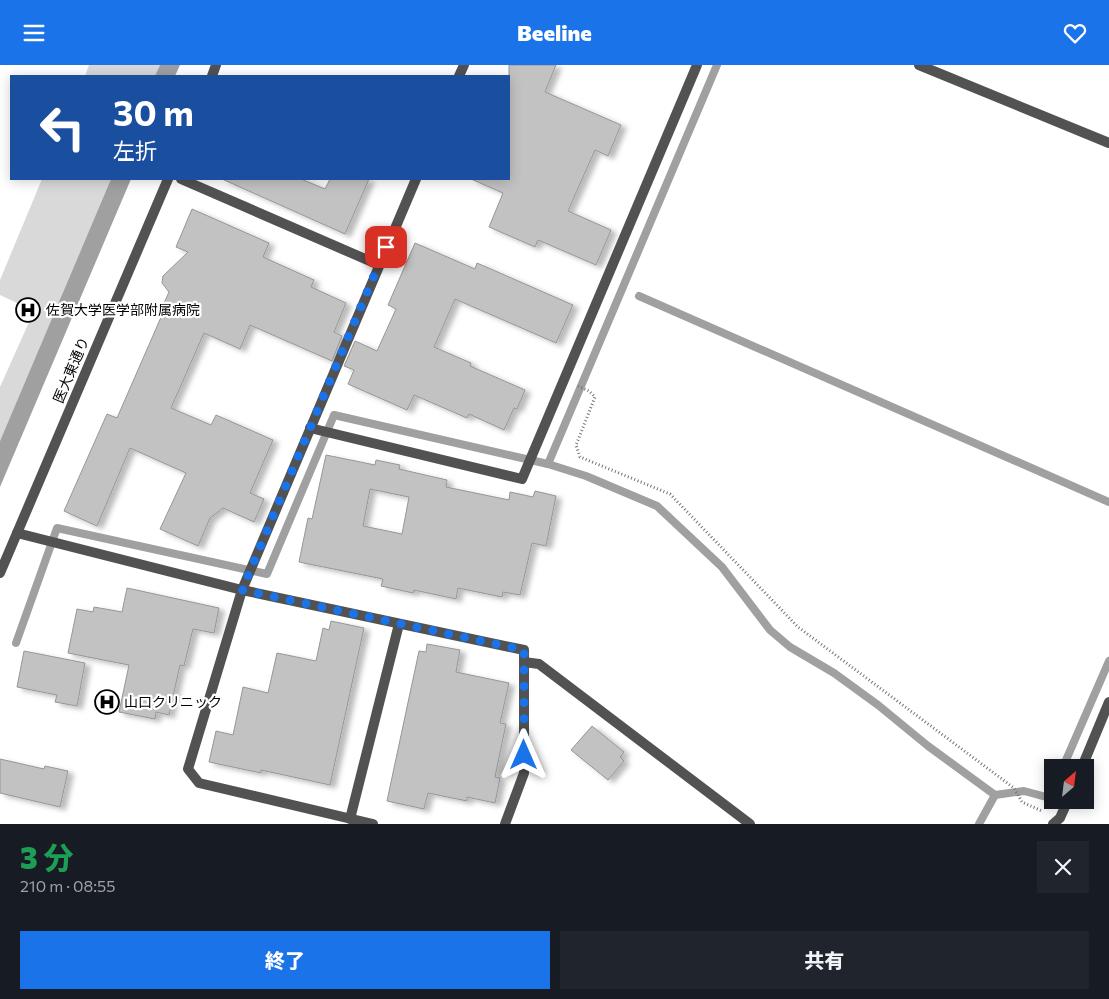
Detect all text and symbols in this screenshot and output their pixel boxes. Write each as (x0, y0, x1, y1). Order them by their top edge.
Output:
icon: menu (20, 19, 48, 47)
text: Beeline (517, 19, 592, 46)
icon: heart (1061, 19, 1089, 47)
text: 30 m (113, 90, 194, 133)
icon: left (30, 95, 95, 160)
text: 左折 (113, 137, 157, 164)
pin (365, 226, 407, 268)
icon: arrive (372, 233, 400, 261)
hospital icon: 佐賀大学医学部附属病院 (15, 297, 41, 323)
place label: 佐賀大学医学部附属病院 (46, 301, 200, 318)
street label: 医大東通り (49, 334, 92, 405)
hospital icon: 山口クリニック (94, 689, 120, 715)
place label: 山口クリニック (124, 693, 222, 710)
position arrow (497, 728, 549, 780)
north arrow (1044, 759, 1094, 809)
map controls (1044, 759, 1094, 809)
text: 3 分 (20, 838, 73, 875)
button: close (1037, 841, 1089, 893)
text: 210 m · 08:55 (20, 876, 115, 895)
button: 終了 (20, 931, 550, 989)
button: 共有 (560, 931, 1089, 989)

